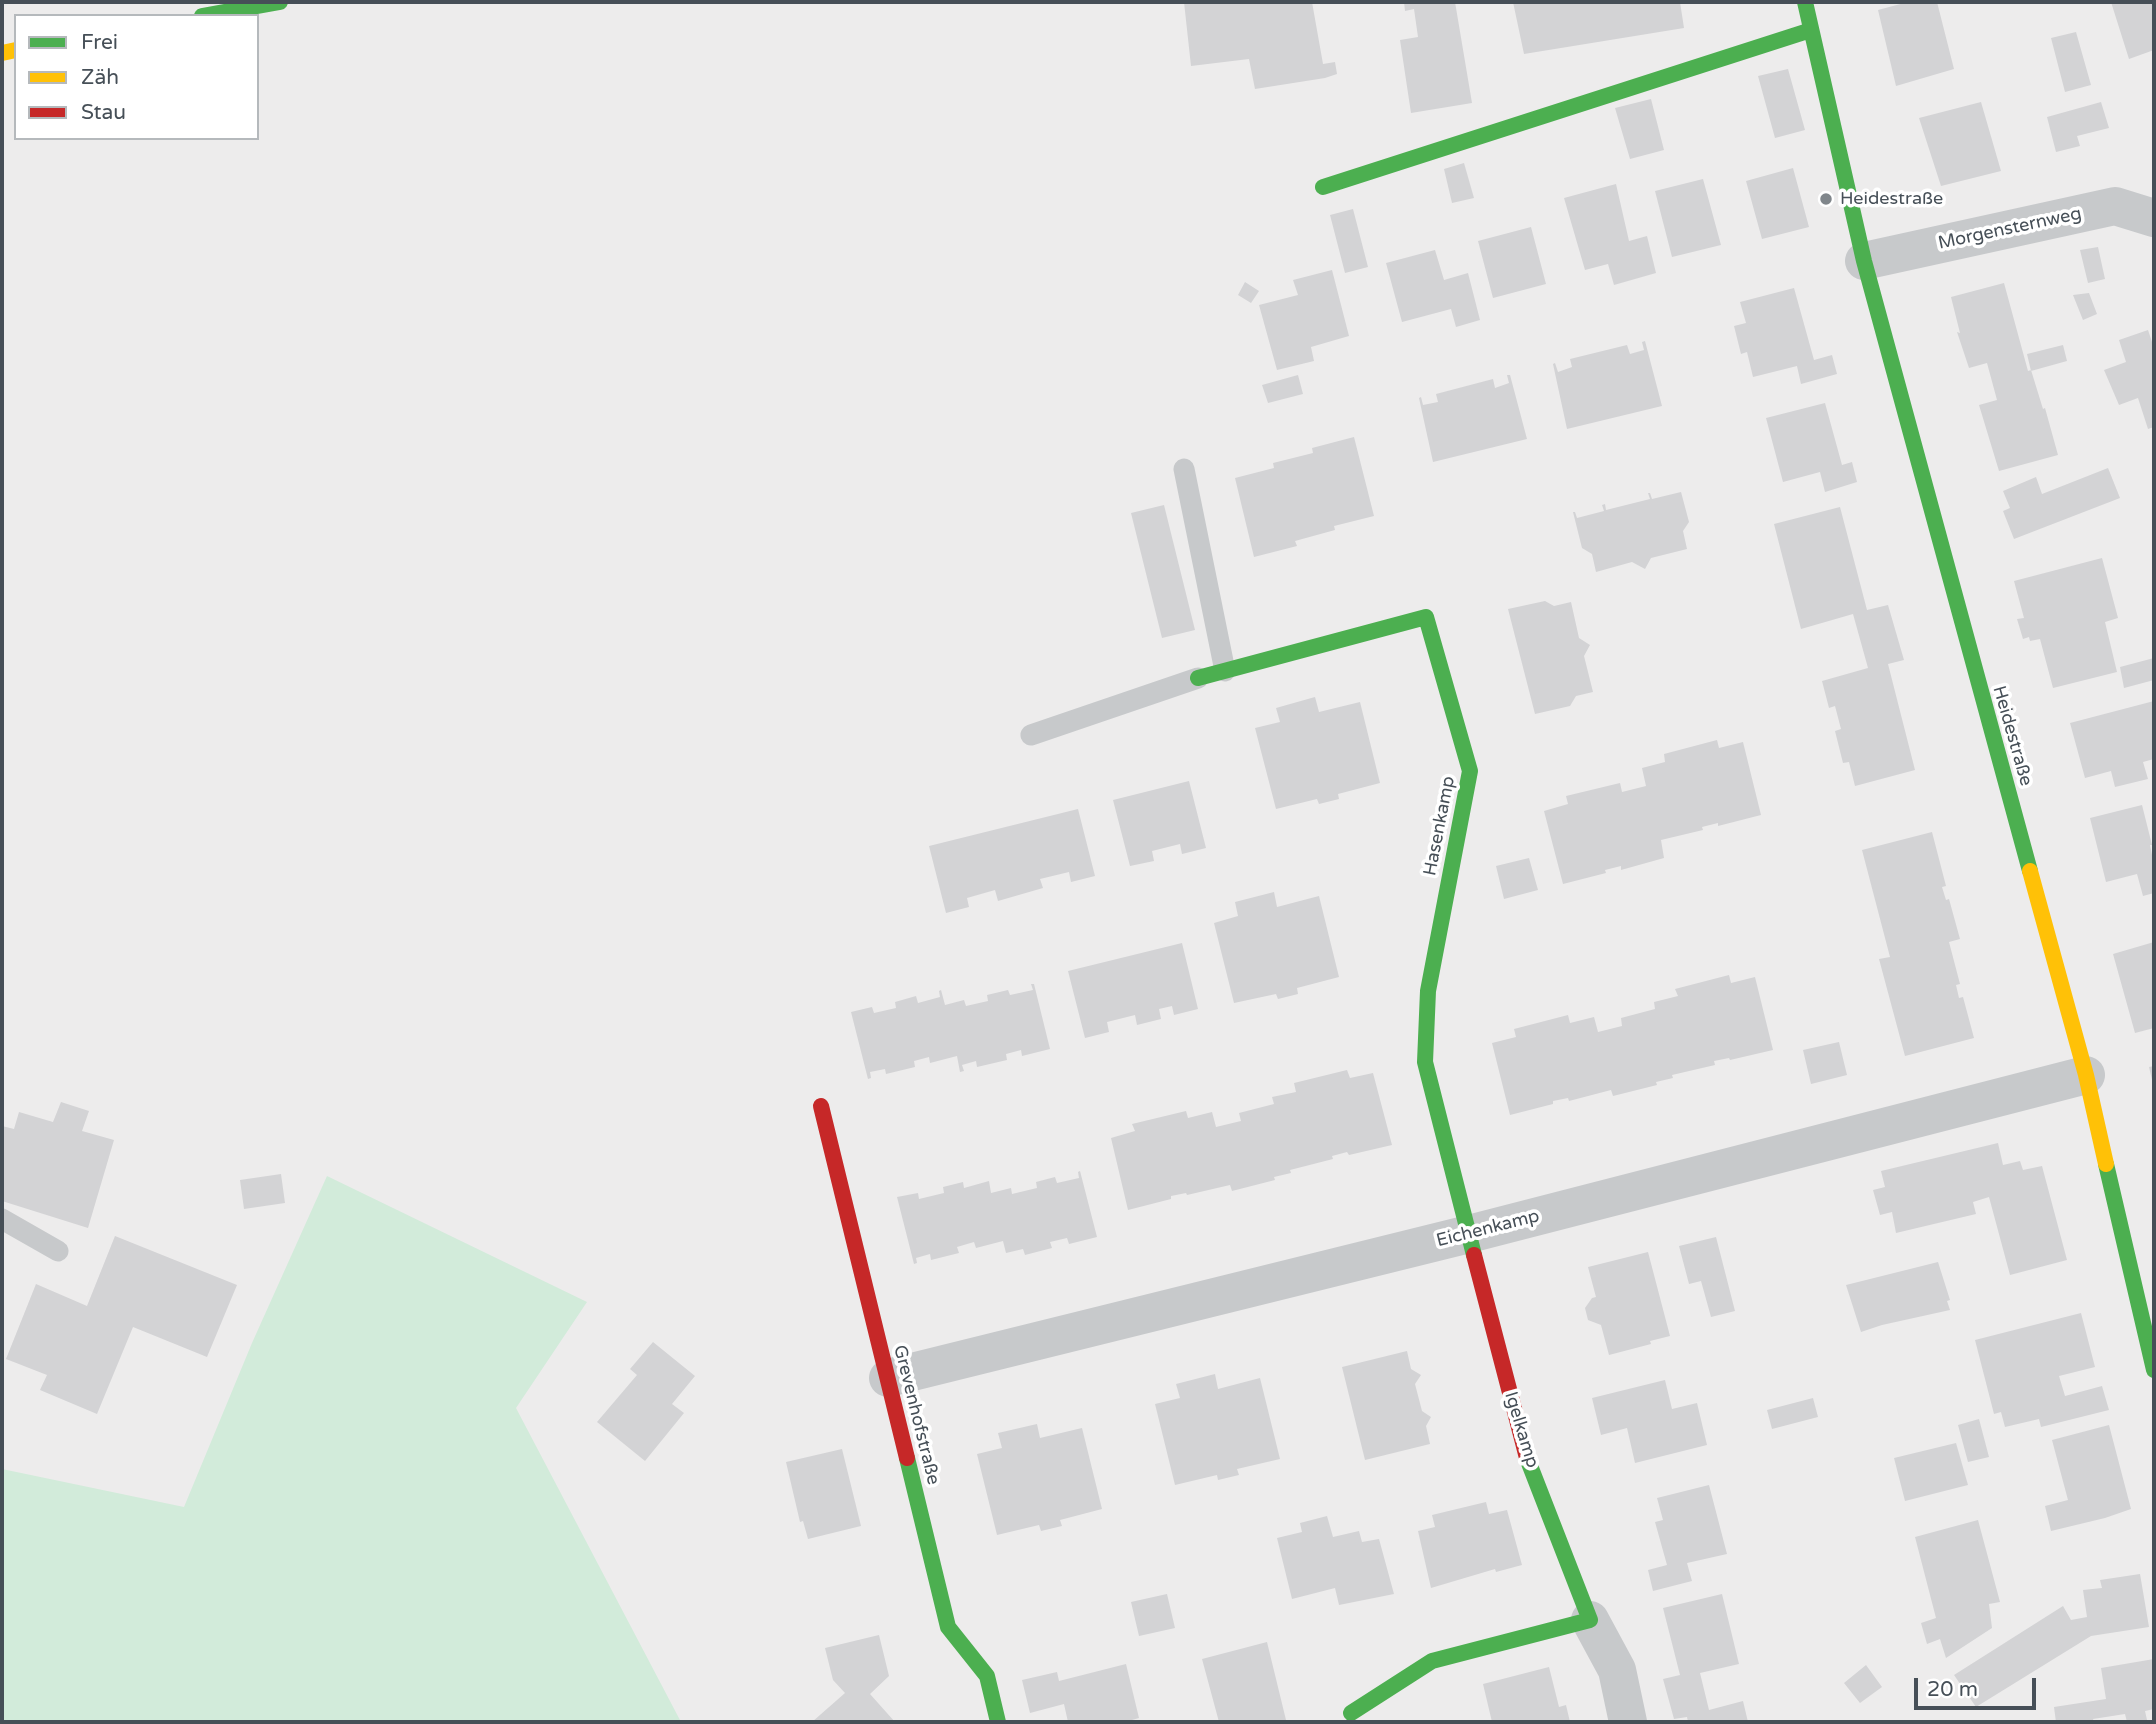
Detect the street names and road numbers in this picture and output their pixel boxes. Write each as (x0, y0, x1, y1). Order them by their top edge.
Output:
street label: Morgensternweg (1936, 203, 2084, 255)
street label: Heidestraße (1987, 683, 2037, 789)
street label: Hasenkamp (1420, 774, 1460, 878)
street label: Eichenkamp (1434, 1206, 1542, 1252)
street label: Grevenhofstraße (888, 1343, 944, 1487)
street label: Igelkamp (1499, 1389, 1543, 1471)

